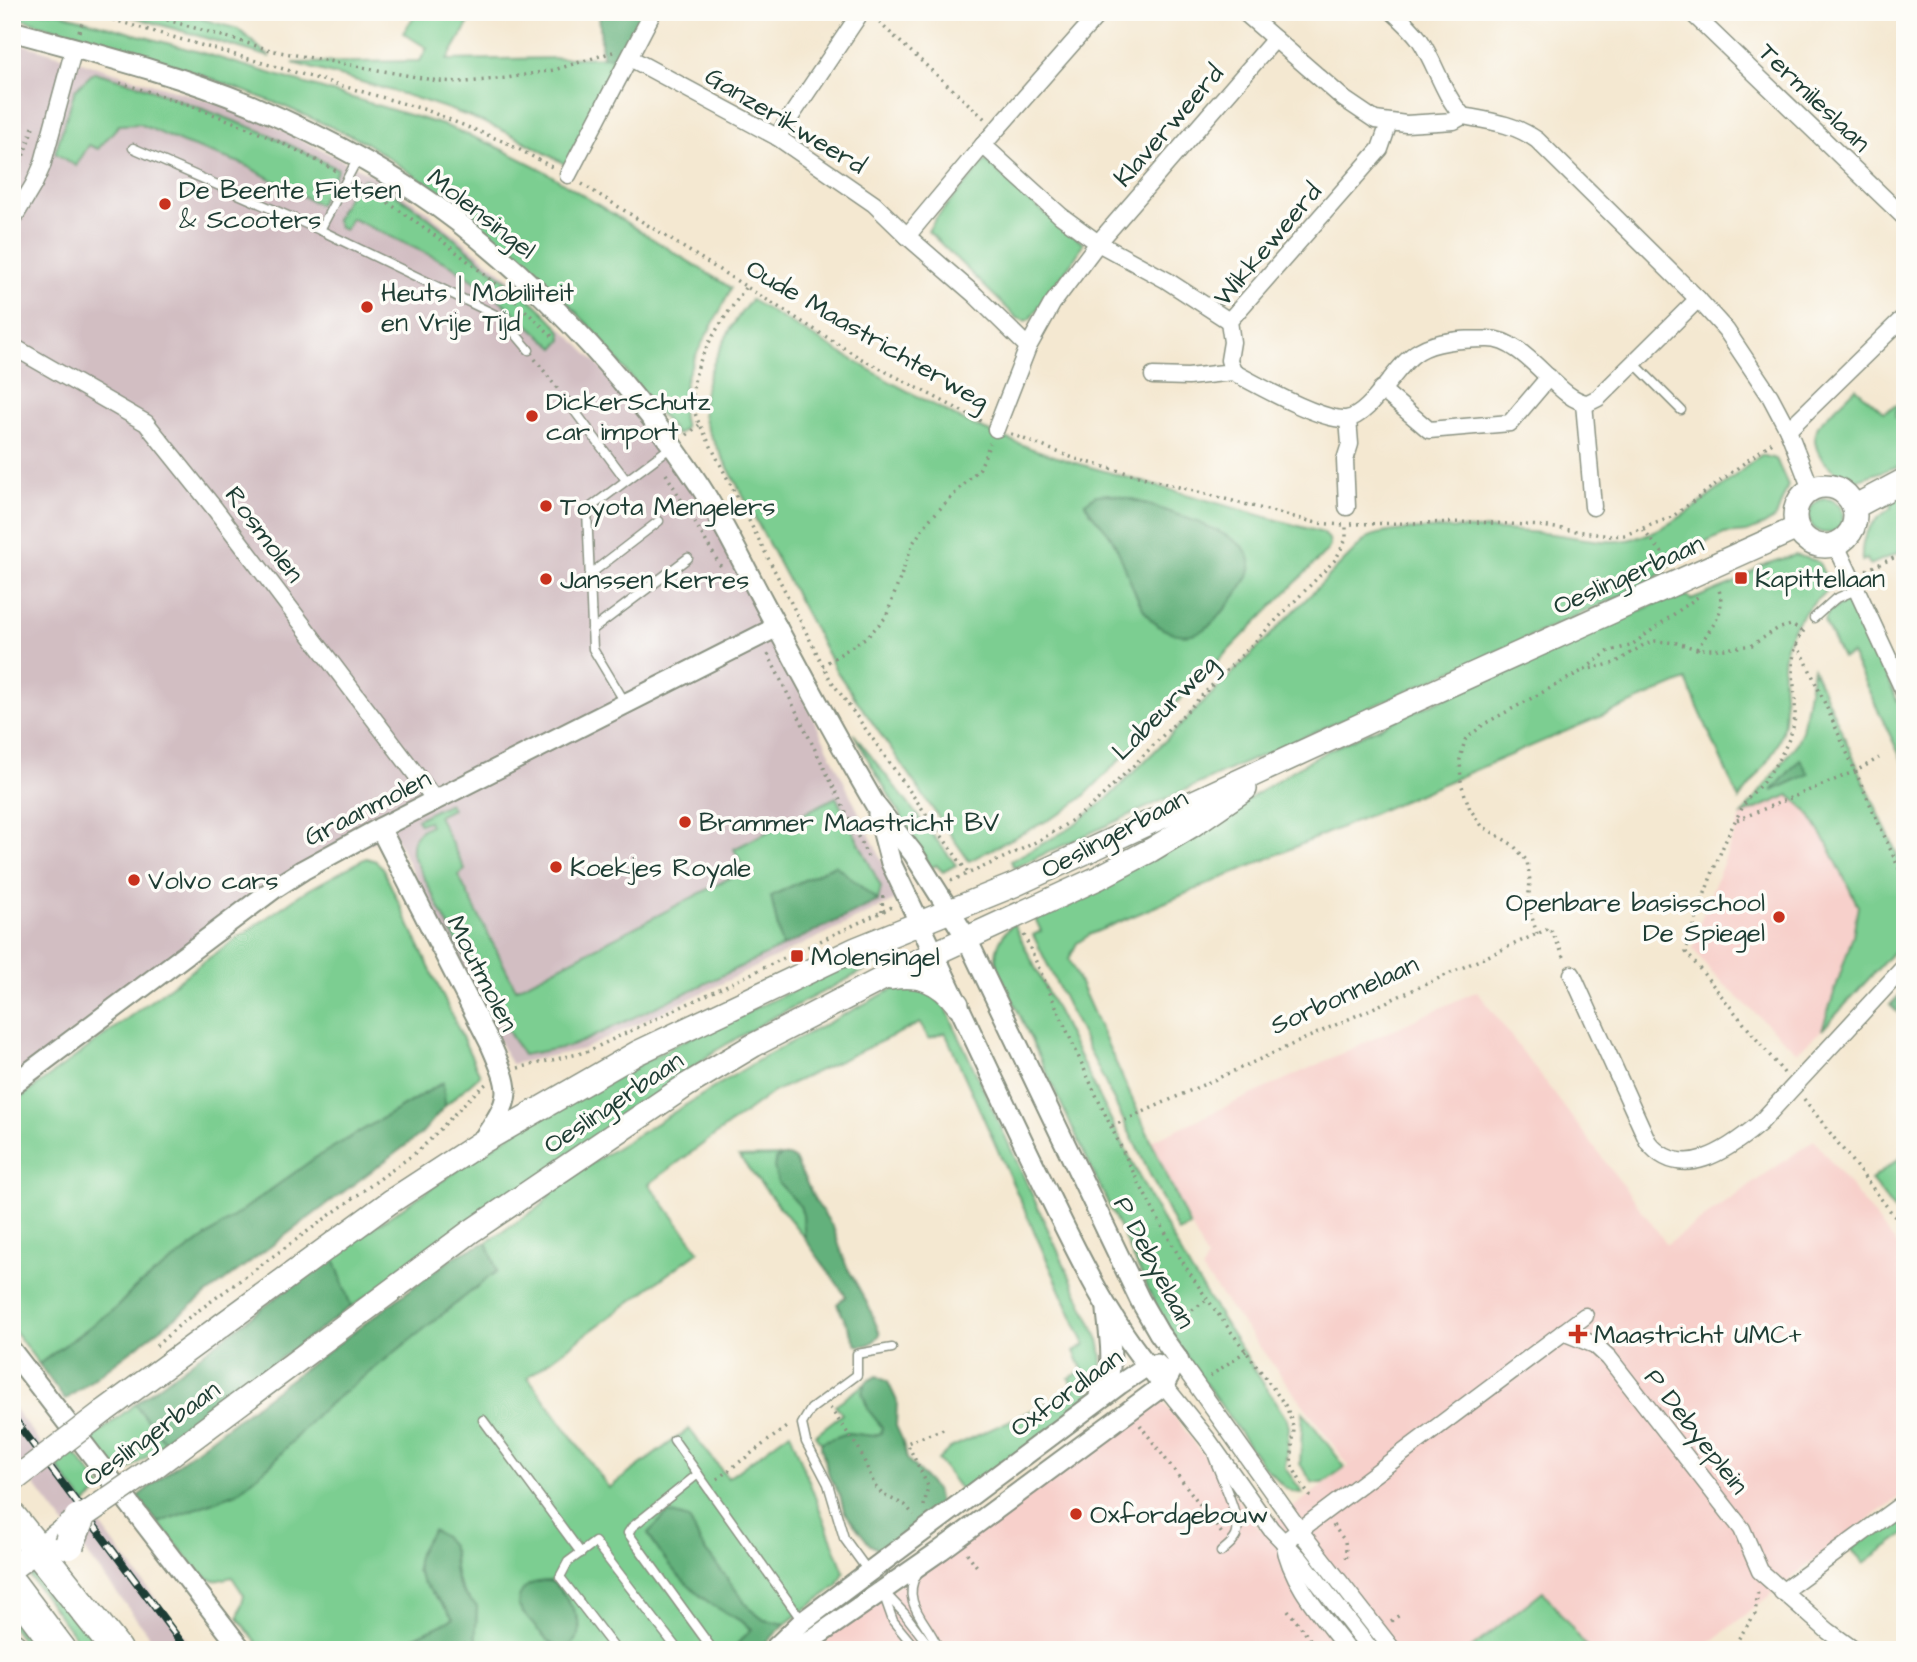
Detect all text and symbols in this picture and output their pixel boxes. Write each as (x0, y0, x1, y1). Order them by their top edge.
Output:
street label: Termileslaan (1750, 35, 1878, 161)
street label: Klaverweerd (1105, 57, 1232, 195)
street label: Ganzerikweerd (698, 58, 873, 183)
street label: Molensingel (418, 160, 543, 269)
place label: De Beente Fietsen & Scooters (179, 172, 402, 238)
street label: Wikkeweerd (1205, 175, 1330, 314)
marker: De Beente Fietsen & Scooters (157, 196, 173, 212)
street label: Oude Maastrichterweg (738, 251, 996, 421)
place label: Heuts | Mobiliteit en Vrije Tijd (381, 275, 574, 341)
marker: Heuts | Mobiliteit en Vrije Tijd (359, 299, 375, 315)
place label: DickerSchutz car import (546, 384, 710, 450)
marker: DickerSchutz car import (524, 408, 540, 424)
street label: Rosmolen (216, 479, 312, 590)
place label: Toyota Mengelers (560, 489, 775, 527)
marker: Toyota Mengelers (538, 498, 554, 514)
street label: Oeslingerbaan (1547, 526, 1710, 626)
place label: Kapittellaan (1755, 561, 1885, 597)
place label: Janssen Kerres (560, 562, 749, 598)
marker: Kapittellaan (1733, 570, 1749, 586)
marker: Janssen Kerres (538, 571, 554, 587)
street label: Labeurweg (1104, 647, 1227, 770)
street label: Graanmolen (298, 761, 437, 855)
street label: Oeslingerbaan (1035, 780, 1195, 889)
place label: Brammer Maastricht BV (699, 805, 999, 841)
marker: Brammer Maastricht BV (677, 814, 693, 830)
place label: Koekjes Royale (570, 850, 751, 888)
marker: Koekjes Royale (548, 859, 564, 875)
place label: Volvo cars (148, 863, 279, 899)
marker: Volvo cars (126, 872, 142, 888)
place label: Openbare basisschool De Spiegel (1506, 885, 1765, 953)
street label: Moutmolen (437, 909, 527, 1038)
marker: Openbare basisschool De Spiegel (1771, 909, 1787, 925)
place label: Molensingel (811, 939, 940, 977)
street label: Sorbonnelaan (1265, 946, 1424, 1044)
marker: Molensingel (789, 948, 805, 964)
street label: Oeslingerbaan (537, 1043, 692, 1165)
street label: P Debyelaan (1103, 1190, 1204, 1336)
place label: Maastricht UMC+ (1594, 1317, 1803, 1353)
marker: Maastricht UMC+ (1568, 1324, 1588, 1344)
street label: Oxfordlaan (1003, 1340, 1130, 1446)
street label: P Debyeplein (1634, 1361, 1757, 1503)
street label: Oeslingerbaan (76, 1372, 229, 1497)
place label: Oxfordgebouw (1090, 1497, 1268, 1535)
marker: Oxfordgebouw (1068, 1506, 1084, 1522)

